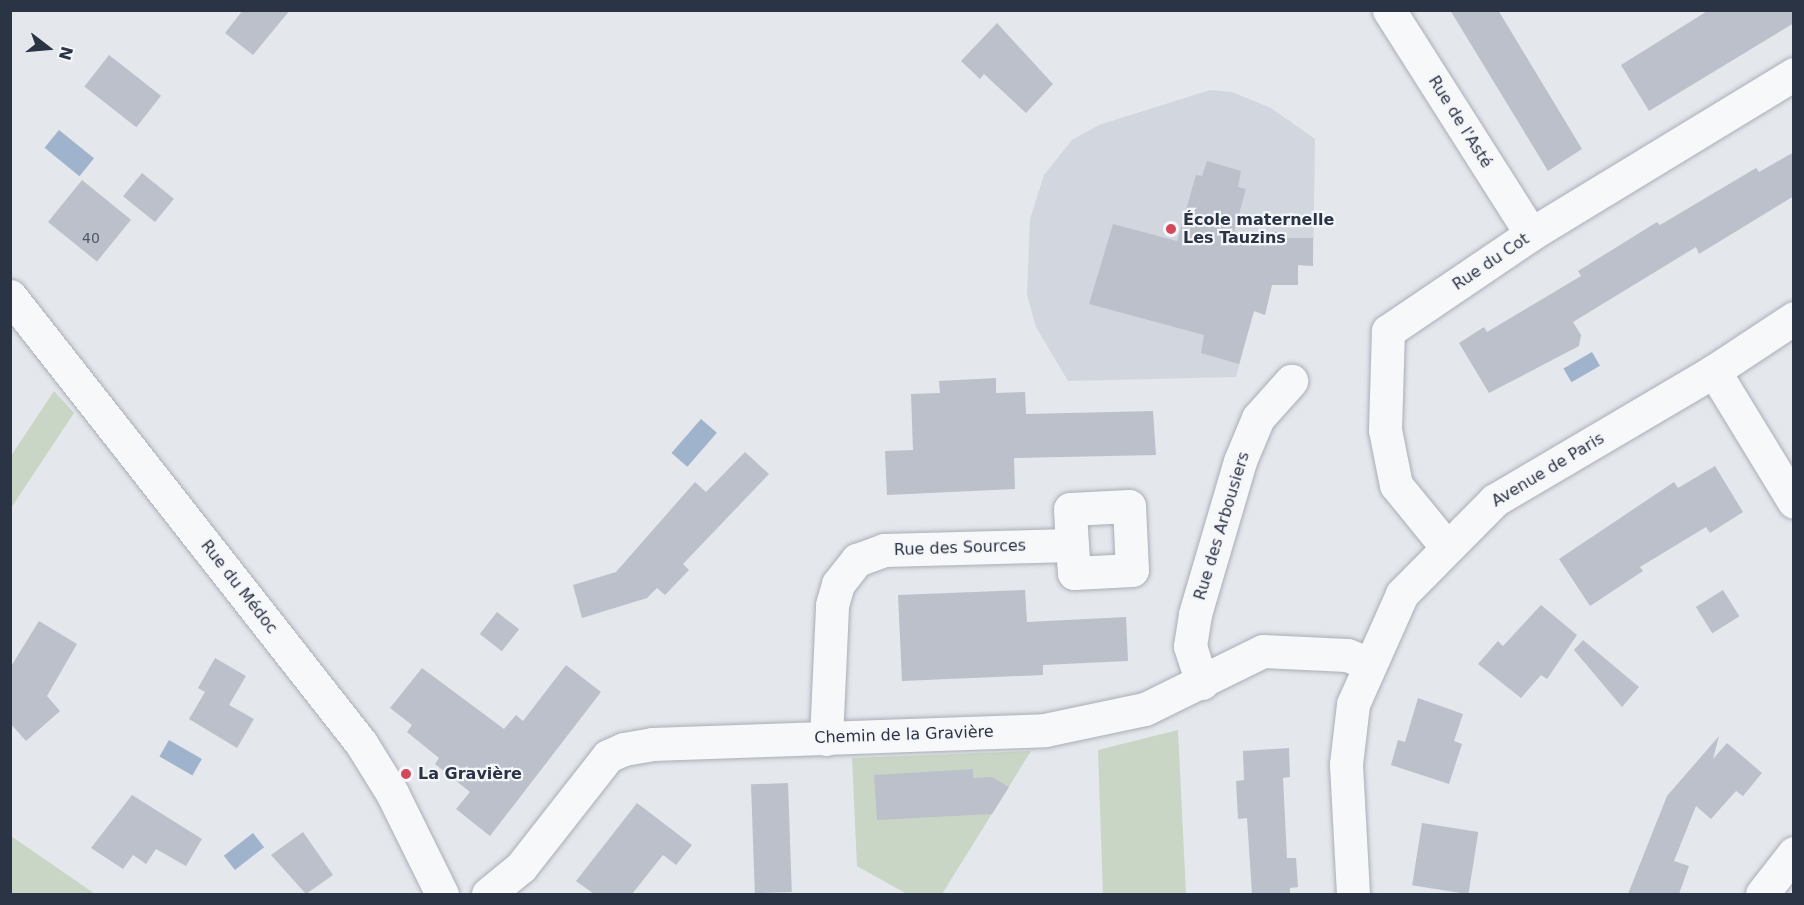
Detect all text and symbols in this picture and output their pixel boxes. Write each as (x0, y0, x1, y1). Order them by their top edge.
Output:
north arrow (18, 18, 78, 78)
text: N (55, 44, 77, 62)
street label: Rue de l'Asté (1424, 72, 1496, 172)
place label: École maternelle Les Tauzins (1183, 210, 1334, 248)
marker: École maternelle Les Tauzins (1164, 222, 1178, 236)
street label: Rue du Cot (1449, 229, 1533, 295)
house number: 40 (82, 230, 100, 246)
street label: Avenue de Paris (1488, 429, 1608, 511)
street label: Rue des Arbousiers (1190, 450, 1254, 602)
street label: Rue du Médoc (197, 536, 281, 638)
street label: Rue des Sources (894, 536, 1026, 560)
street label: Chemin de la Gravière (814, 722, 994, 748)
place label: La Gravière (418, 764, 522, 784)
marker: La Gravière (399, 767, 413, 781)

